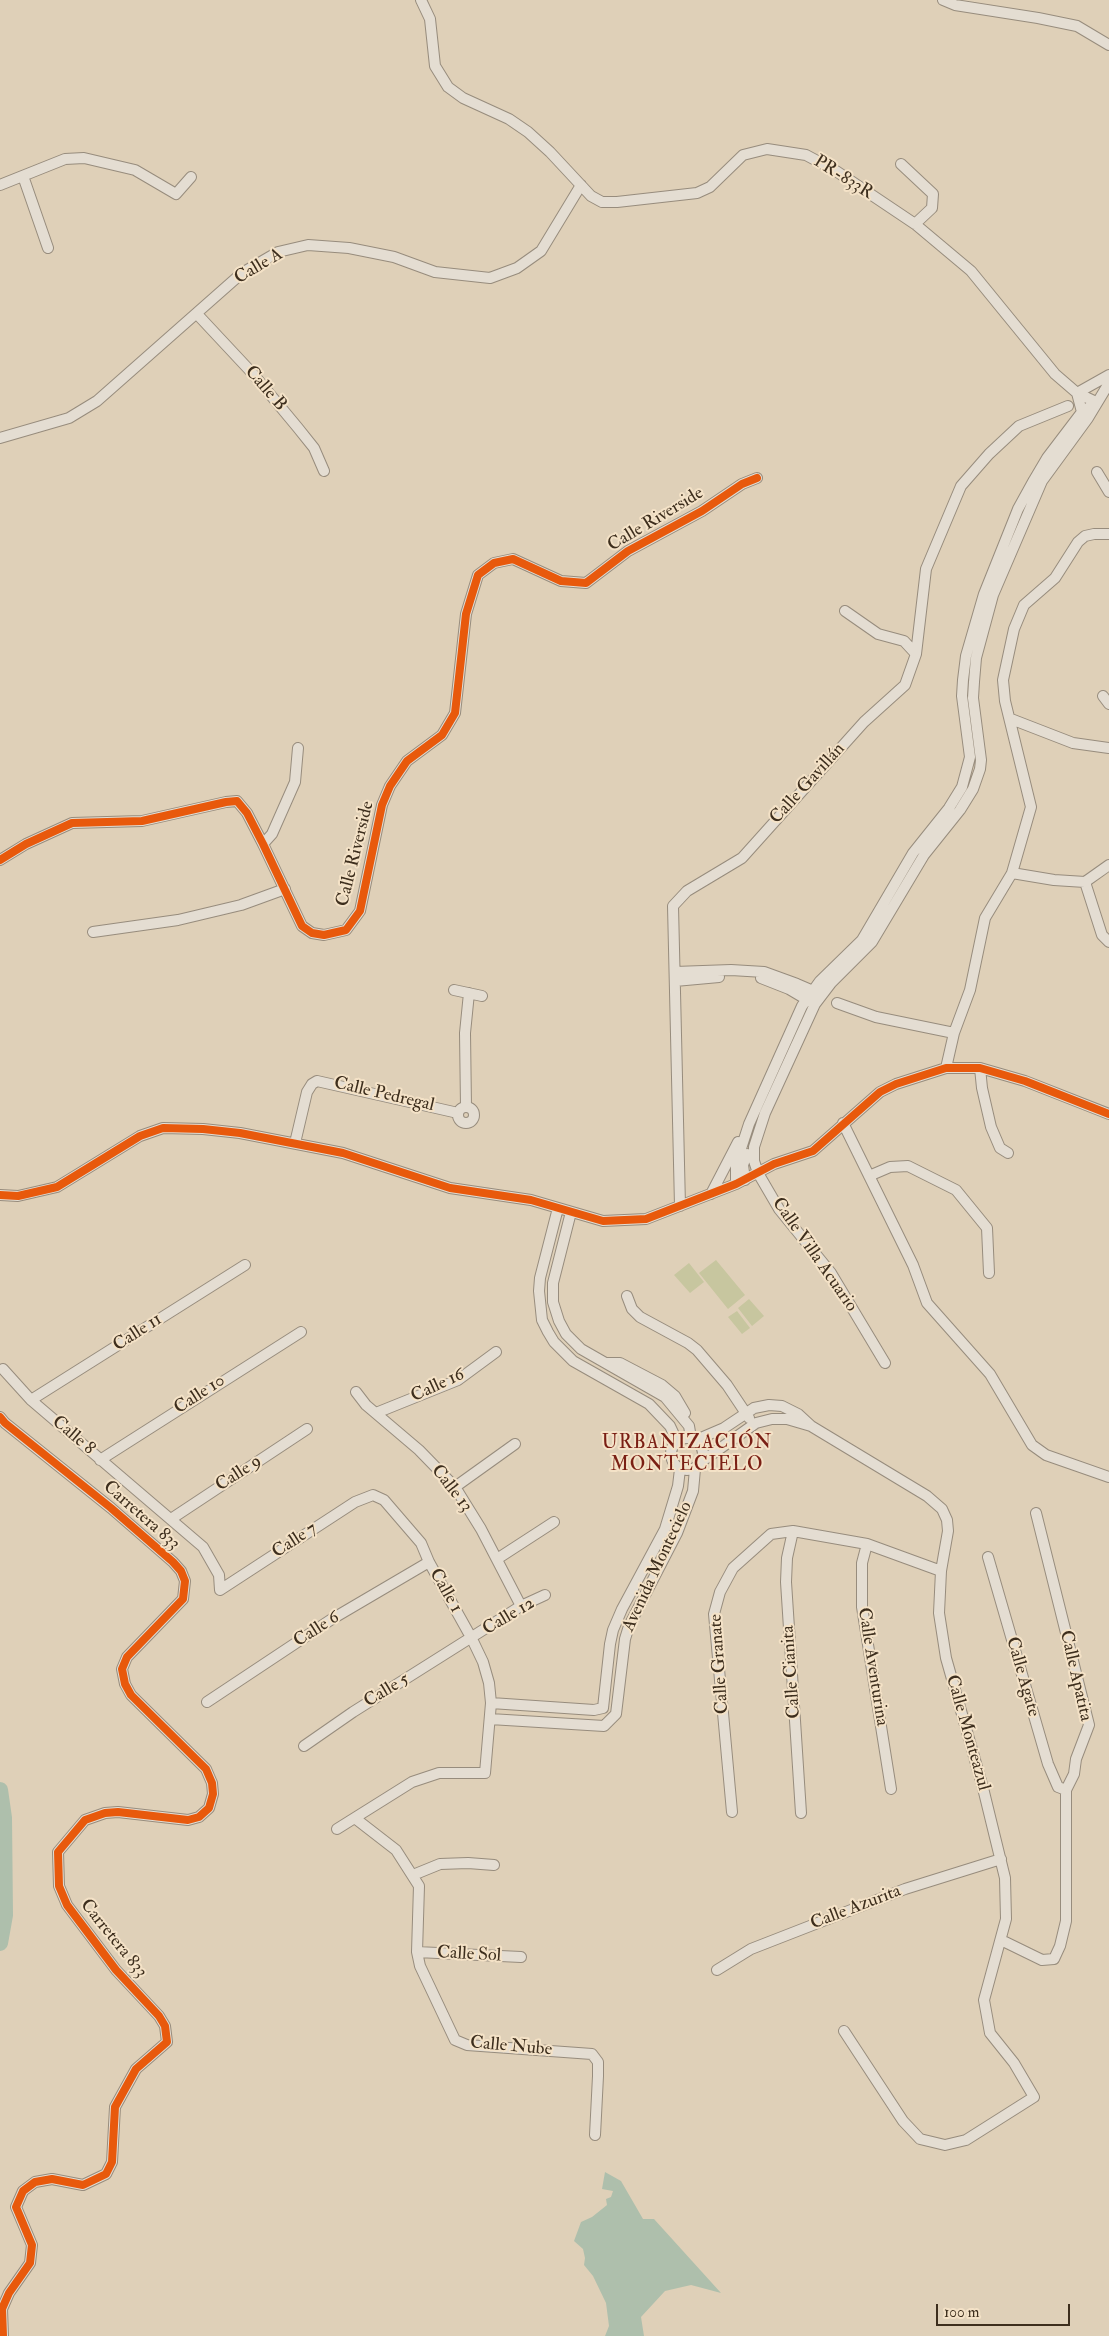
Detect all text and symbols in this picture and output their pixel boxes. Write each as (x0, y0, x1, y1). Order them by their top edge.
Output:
street label: PR-833R (809, 151, 877, 205)
street label: Calle A (231, 244, 287, 290)
street label: Calle B (240, 362, 290, 416)
street label: Calle Riverside (604, 483, 708, 557)
street label: Calle Gavillán (766, 739, 850, 829)
street label: Calle Riverside (332, 799, 380, 909)
street label: Calle Pedregal (332, 1073, 436, 1117)
street label: Calle Villa Acuario (767, 1194, 861, 1316)
street label: Calle 11 (110, 1309, 166, 1357)
street label: Calle 16 (408, 1364, 468, 1408)
street label: Calle 10 (170, 1371, 230, 1419)
street label: Calle 8 (47, 1412, 99, 1460)
district label: URBANIZACIÓN MONTECIELO (600, 1433, 774, 1477)
street label: Calle 9 (212, 1451, 266, 1497)
street label: Calle 13 (426, 1461, 476, 1517)
street label: Carretera 833 (98, 1477, 184, 1555)
street label: Avenida Montecielo (618, 1498, 698, 1636)
street label: Calle 7 (268, 1519, 322, 1563)
street label: Calle 1 (424, 1565, 466, 1617)
street label: Calle 12 (479, 1593, 539, 1641)
street label: Calle Aventurina (852, 1606, 892, 1728)
street label: Calle 6 (290, 1607, 344, 1653)
street label: Calle Granate (706, 1613, 734, 1715)
street label: Calle Cianita (778, 1625, 806, 1719)
street label: Calle Apatita (1054, 1628, 1096, 1724)
street label: Calle Agate (1000, 1635, 1044, 1719)
street label: Calle 5 (360, 1669, 414, 1713)
street label: Calle Monteazul (940, 1673, 994, 1793)
street label: Calle Azurita (808, 1881, 904, 1935)
street label: Carretera 833 (75, 1895, 151, 1983)
street label: Calle Sol (436, 1943, 502, 1967)
street label: Calle Nube (469, 2033, 553, 2061)
scale bar (939, 2294, 1073, 2326)
text: 100 m (944, 2303, 979, 2322)

